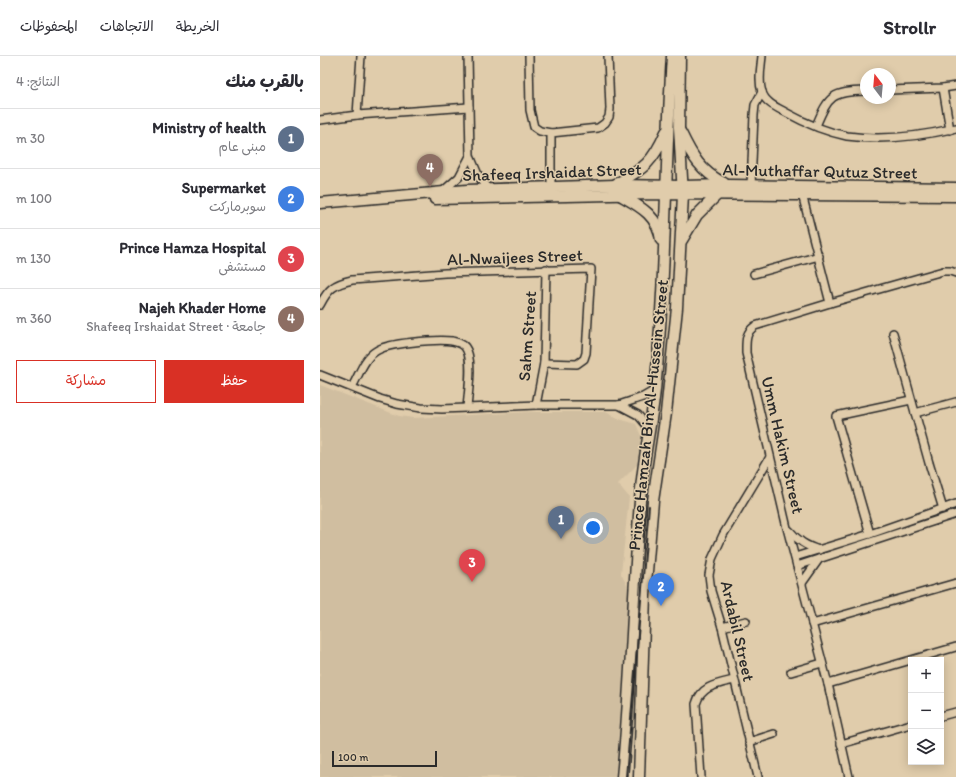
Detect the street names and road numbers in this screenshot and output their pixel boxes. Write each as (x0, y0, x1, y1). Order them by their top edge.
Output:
street label: Shafeeq Irshaidat Street (462, 159, 643, 185)
street label: Al-Muthaffar Qutuz Street (722, 159, 918, 183)
street label: Al-Nwaijees Street (447, 245, 583, 269)
street label: Prince Hamzah Bin Al-Hussein Street (624, 278, 672, 551)
street label: Sahm Street (514, 290, 540, 382)
street label: Umm Hakim Street (757, 374, 809, 516)
street label: Ardabil Street (717, 579, 759, 683)

